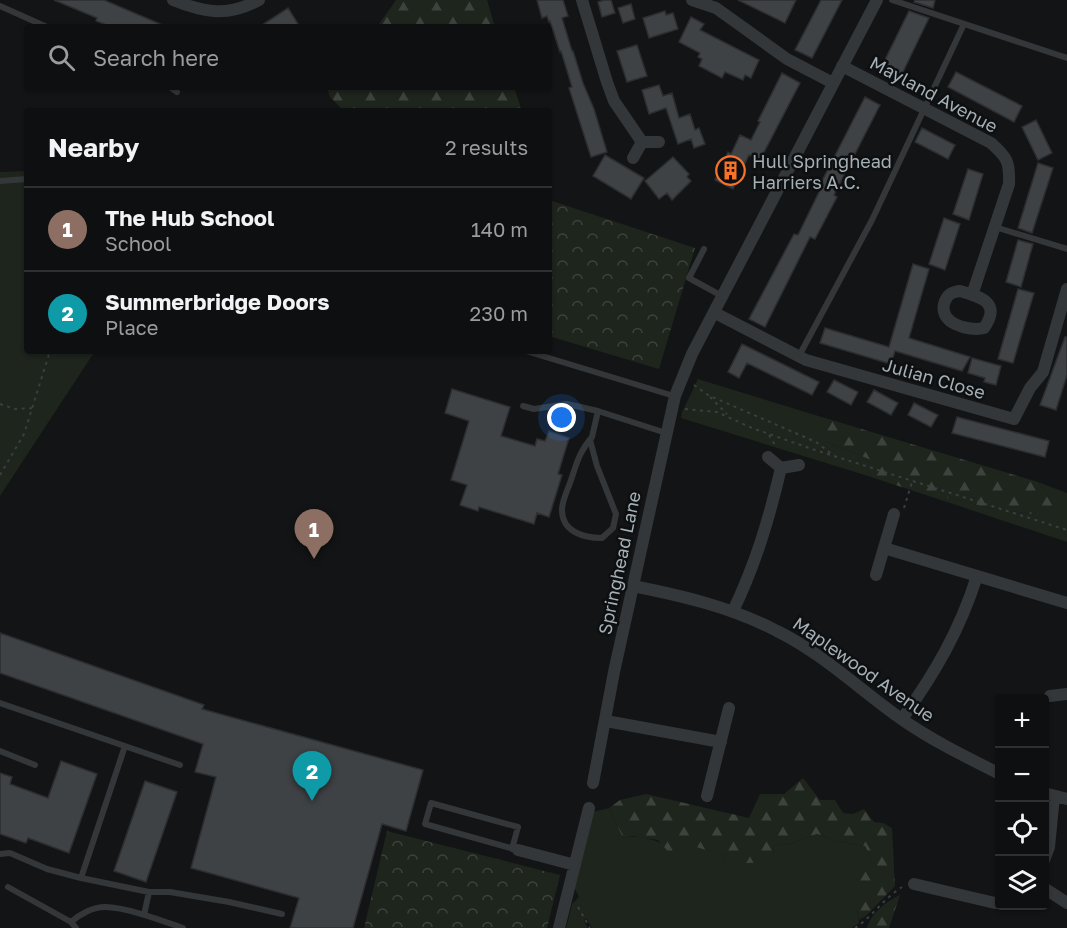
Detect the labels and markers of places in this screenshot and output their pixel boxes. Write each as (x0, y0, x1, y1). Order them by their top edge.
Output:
place label: Hull Springhead Harriers A.C. (752, 150, 892, 193)
building icon: Hull Springhead Harriers A.C. (715, 155, 747, 187)
pin: 1 (294, 510, 334, 559)
pin: 2 (292, 752, 332, 801)

